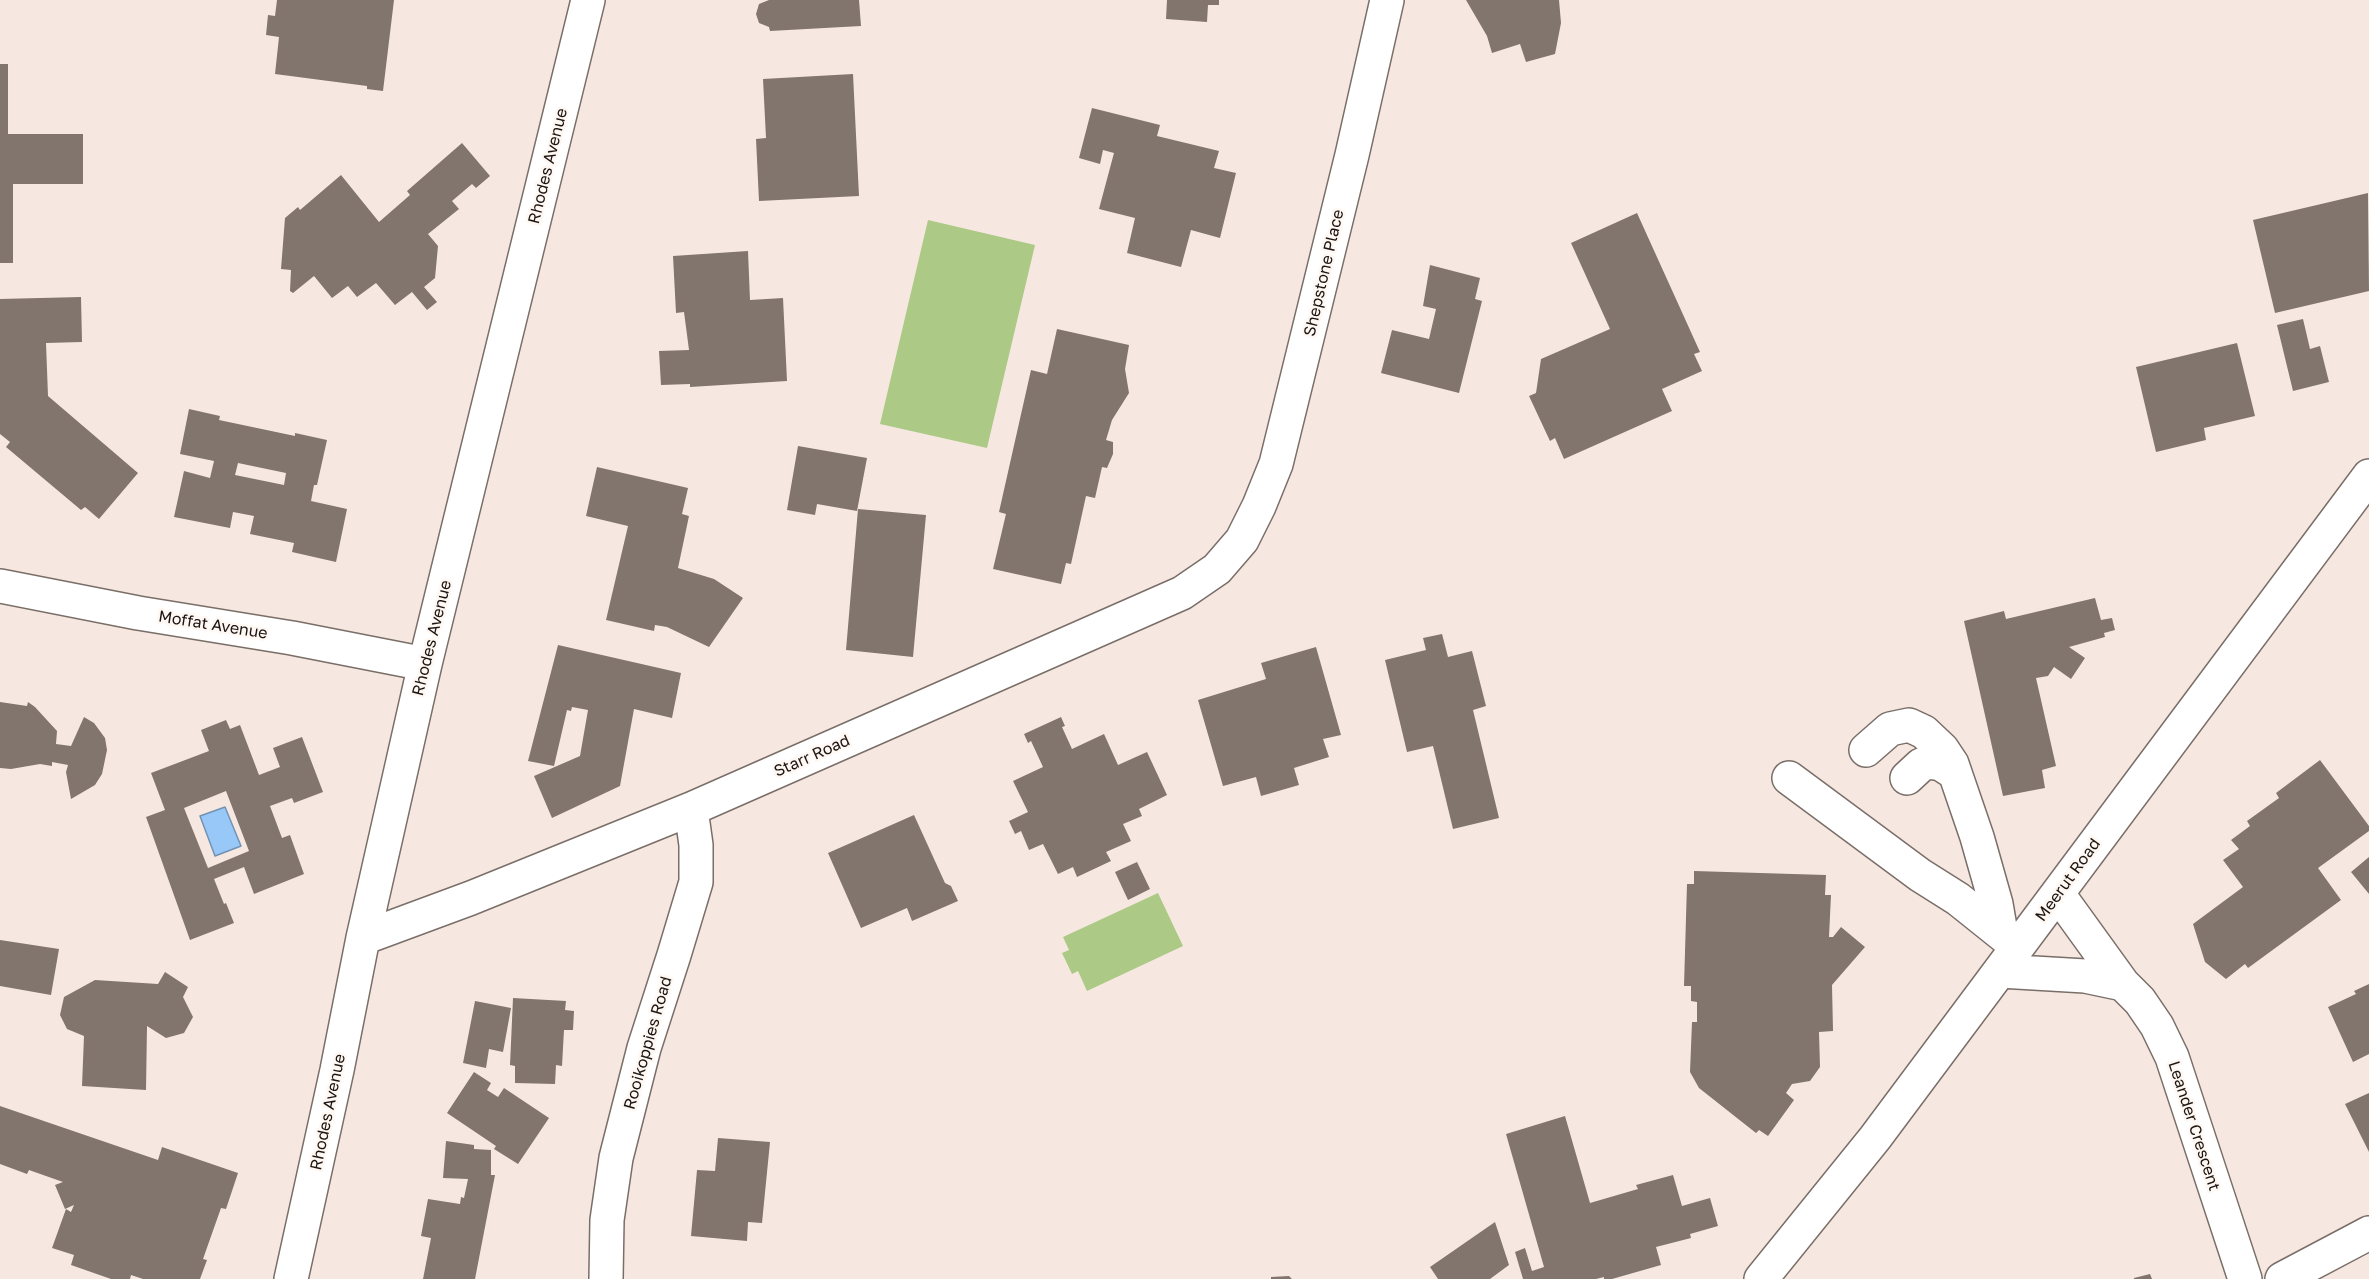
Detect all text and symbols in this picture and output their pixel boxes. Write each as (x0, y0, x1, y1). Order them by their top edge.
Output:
street label: Rhodes Avenue (524, 106, 572, 226)
street label: Shepstone Place (1300, 208, 1348, 338)
street label: Rhodes Avenue (408, 578, 456, 698)
street label: Moffat Avenue (157, 607, 269, 643)
street label: Starr Road (771, 731, 853, 781)
street label: Meerut Road (2031, 835, 2105, 925)
street label: Rooikoppies Road (620, 974, 676, 1112)
street label: Rhodes Avenue (306, 1052, 350, 1172)
street label: Leander Crescent (2164, 1059, 2224, 1193)

